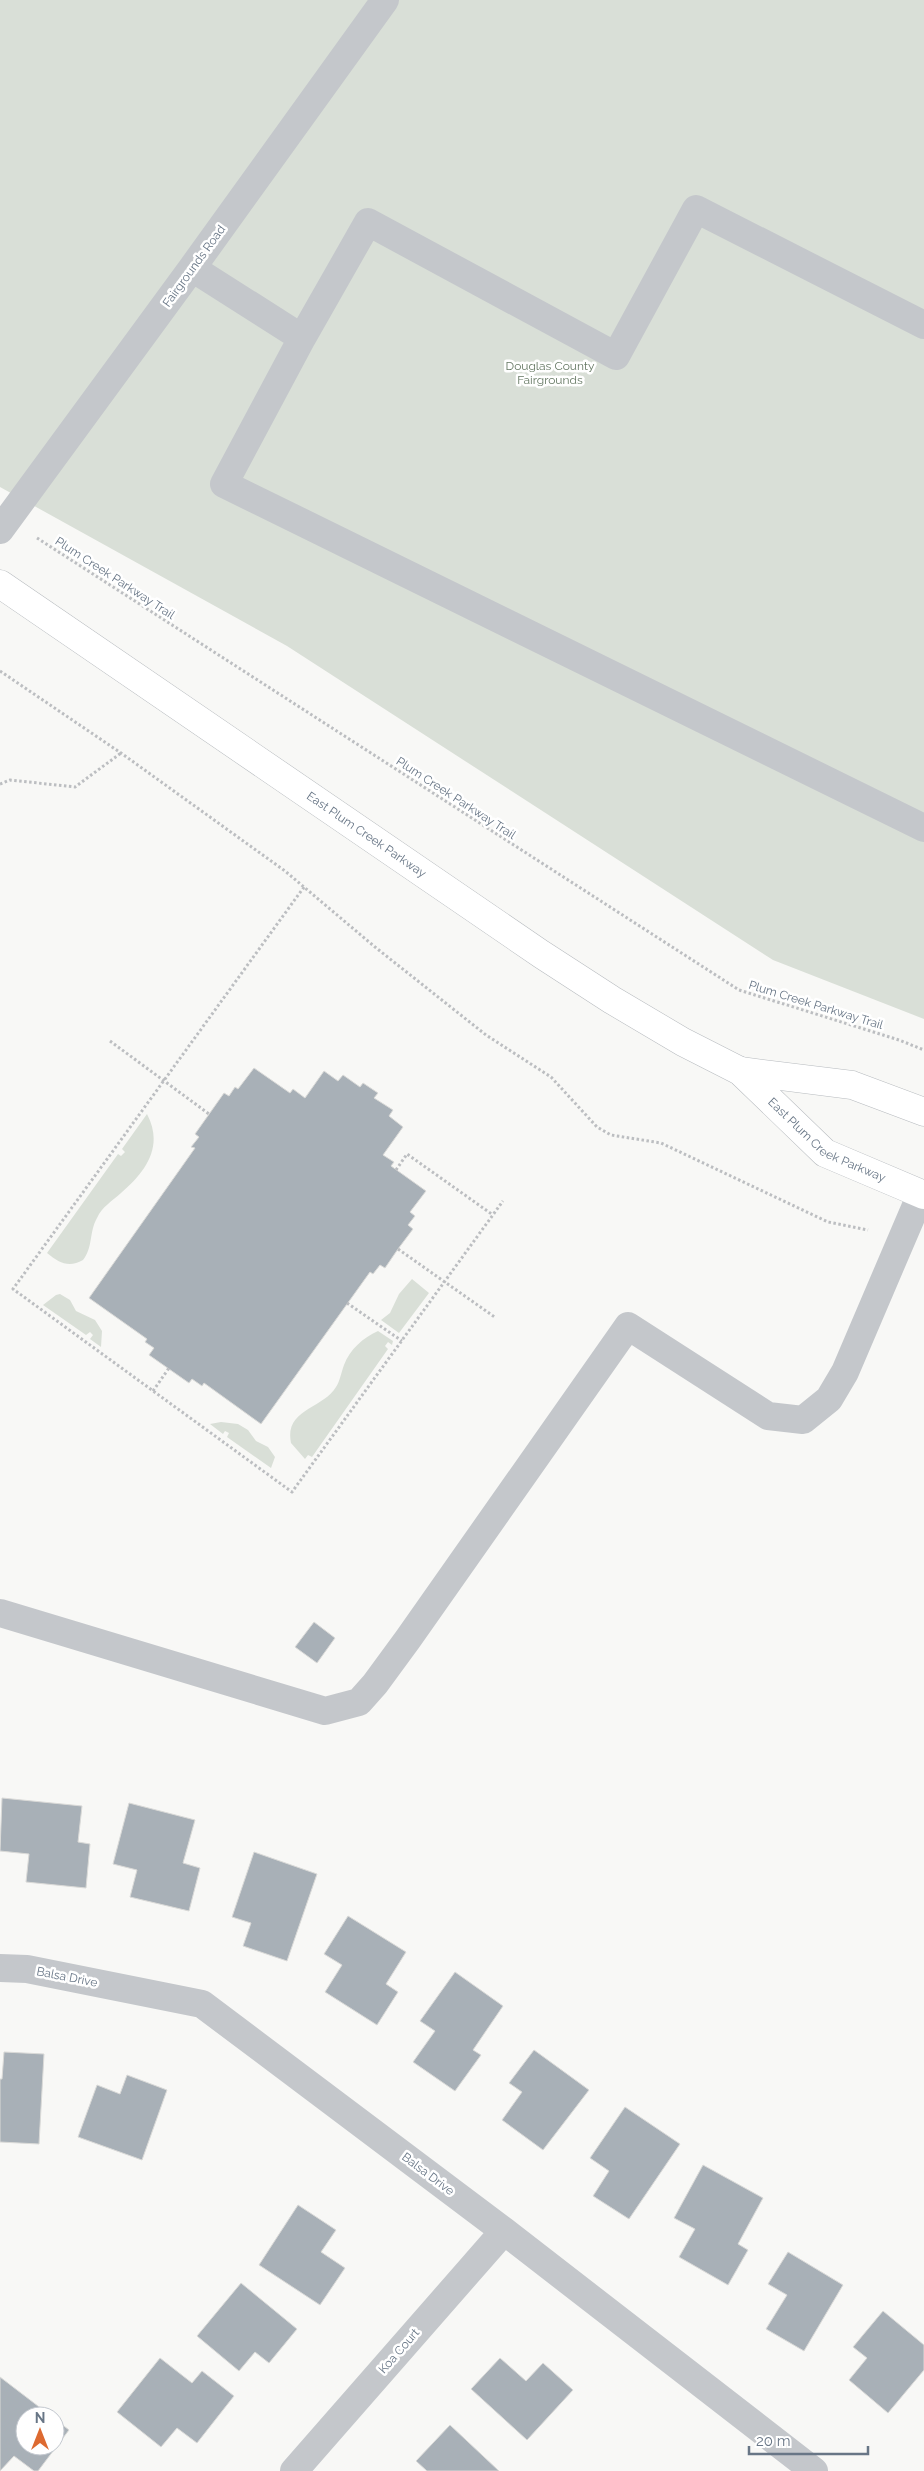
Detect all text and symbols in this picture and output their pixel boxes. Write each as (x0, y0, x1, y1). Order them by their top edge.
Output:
street label: Fairgrounds Road (160, 223, 228, 309)
park label: Douglas County Fairgrounds (506, 359, 595, 387)
street label: Plum Creek Parkway Trail (53, 534, 178, 622)
street label: Plum Creek Parkway Trail (394, 754, 519, 842)
street label: East Plum Creek Parkway (304, 789, 429, 881)
street label: Plum Creek Parkway Trail (747, 978, 886, 1032)
street label: East Plum Creek Parkway (765, 1095, 888, 1185)
street label: Balsa Drive (35, 1964, 99, 1990)
street label: Balsa Drive (399, 2150, 457, 2198)
street label: Koa Court (376, 2326, 422, 2376)
north arrow (15, 2406, 65, 2456)
text: N (35, 2410, 45, 2426)
scale bar (749, 2424, 868, 2456)
text: 20 m (756, 2432, 791, 2450)

